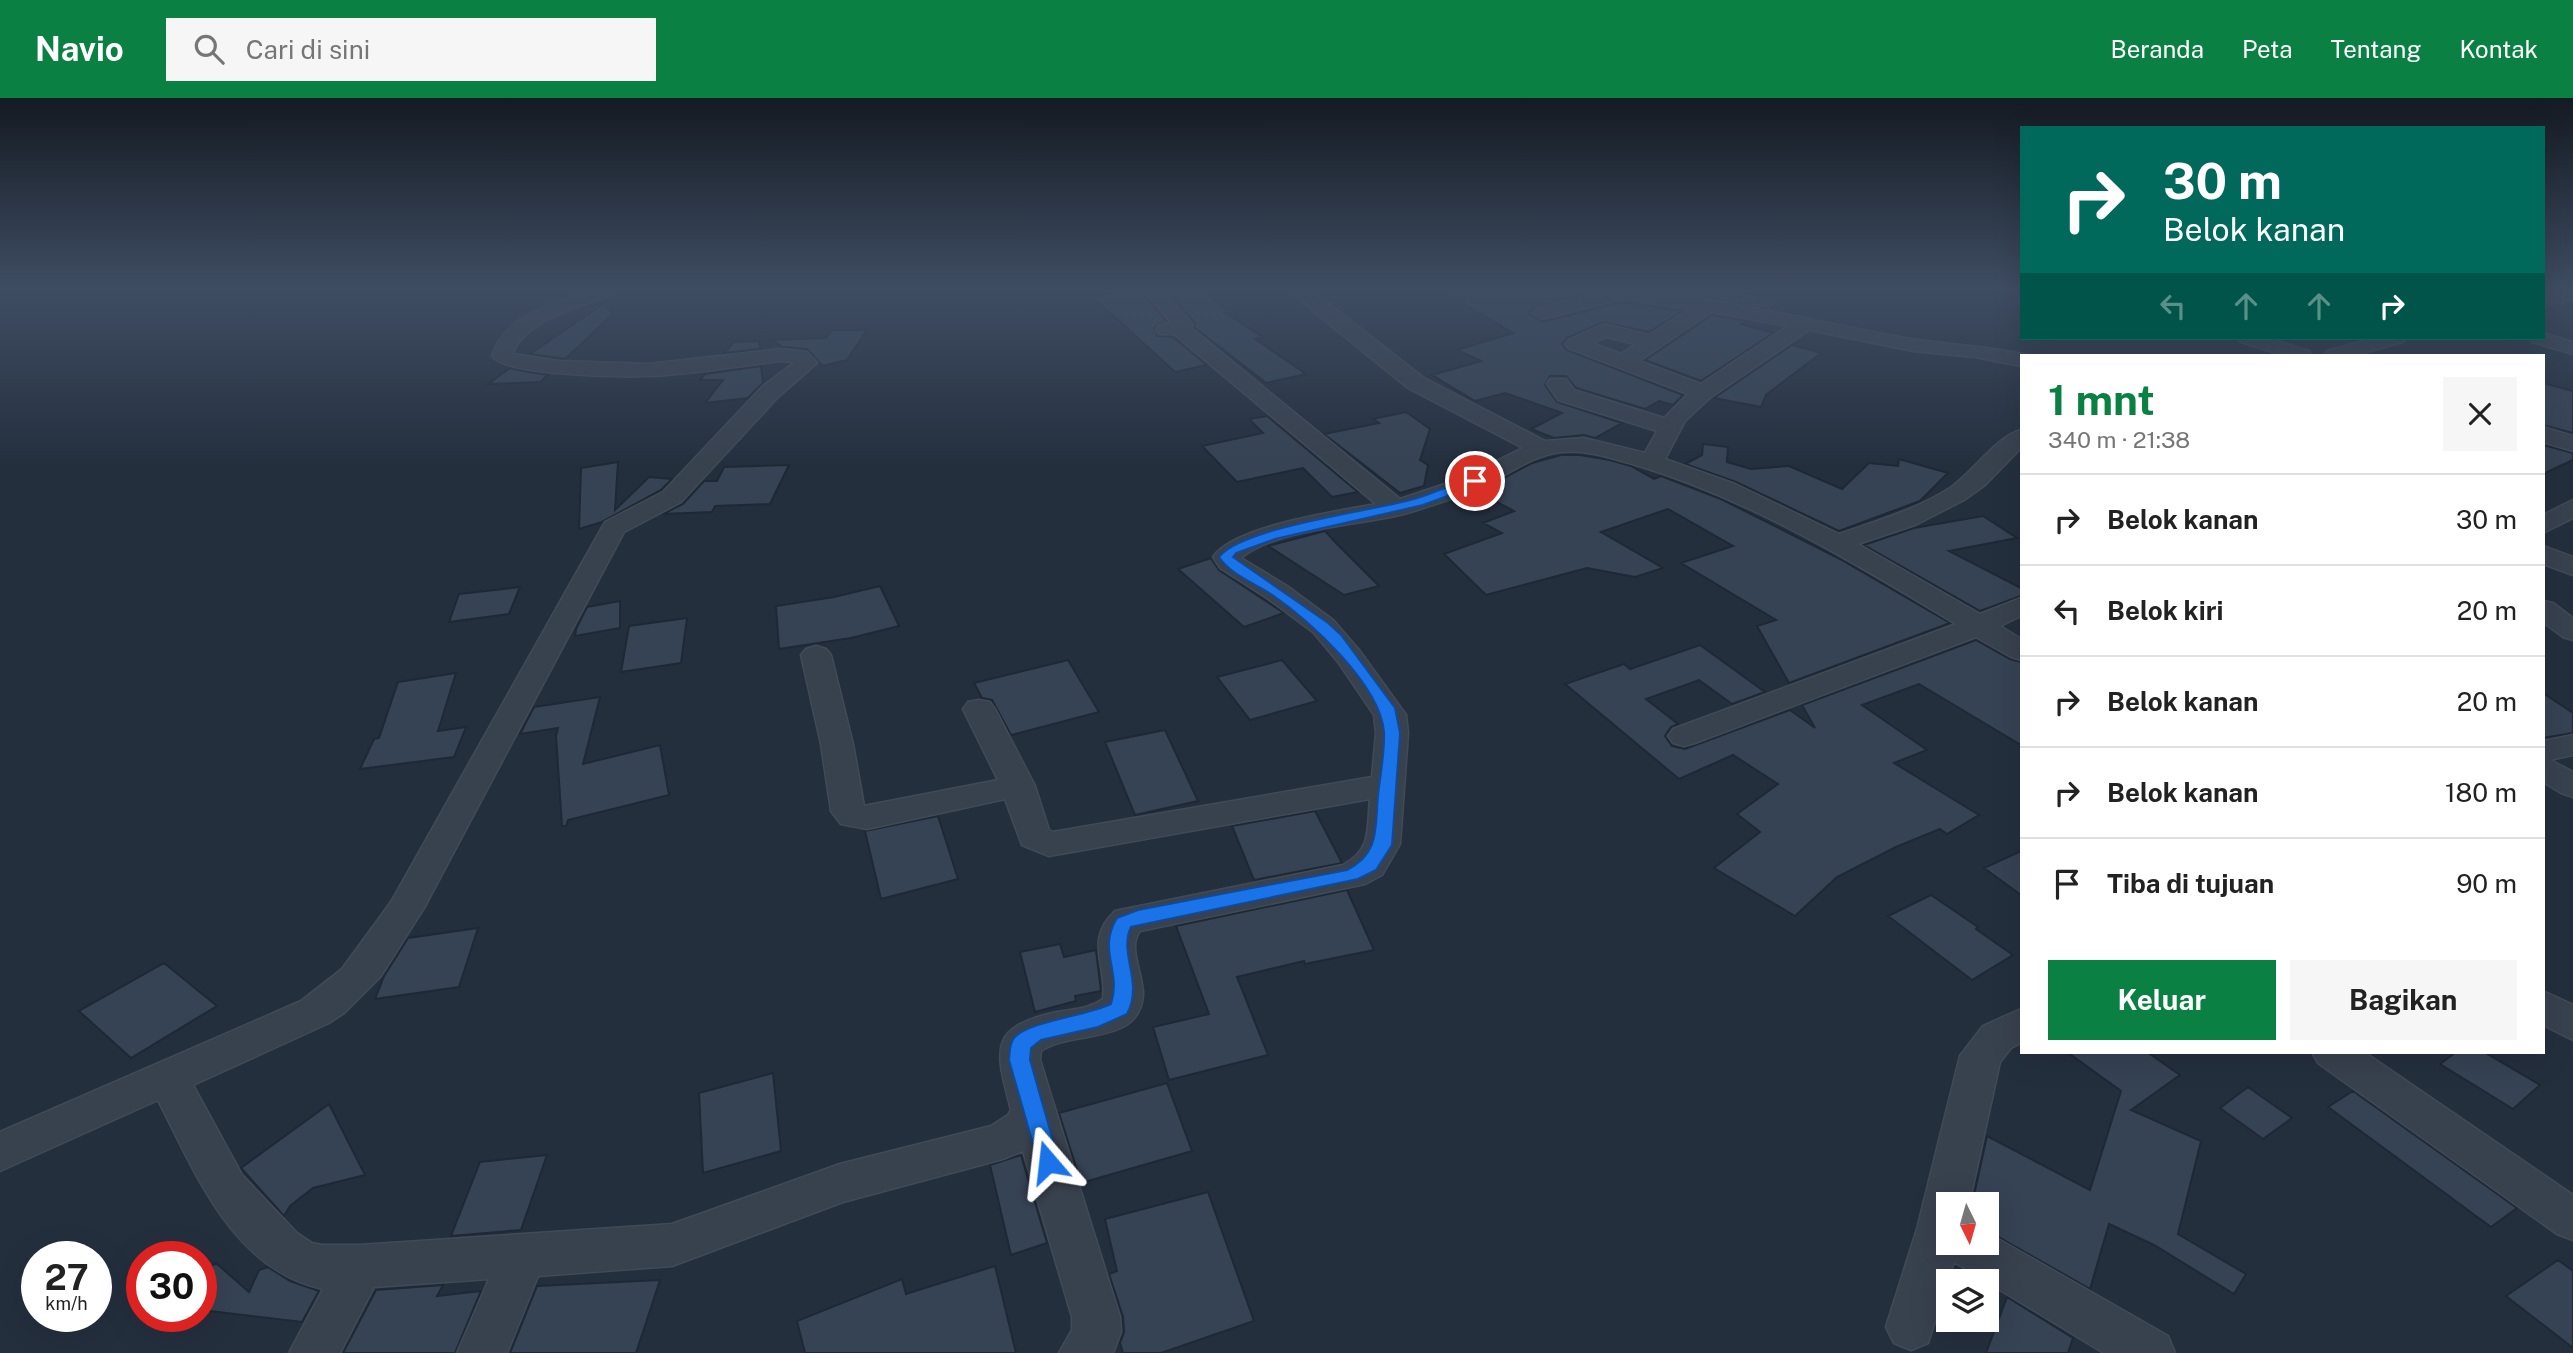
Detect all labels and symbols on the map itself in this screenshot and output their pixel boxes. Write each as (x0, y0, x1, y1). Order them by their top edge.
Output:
pin (1445, 451, 1505, 511)
position arrow (1011, 1125, 1085, 1199)
north arrow (1936, 1192, 1998, 1255)
speed limit sign: 30 (126, 1241, 217, 1332)

